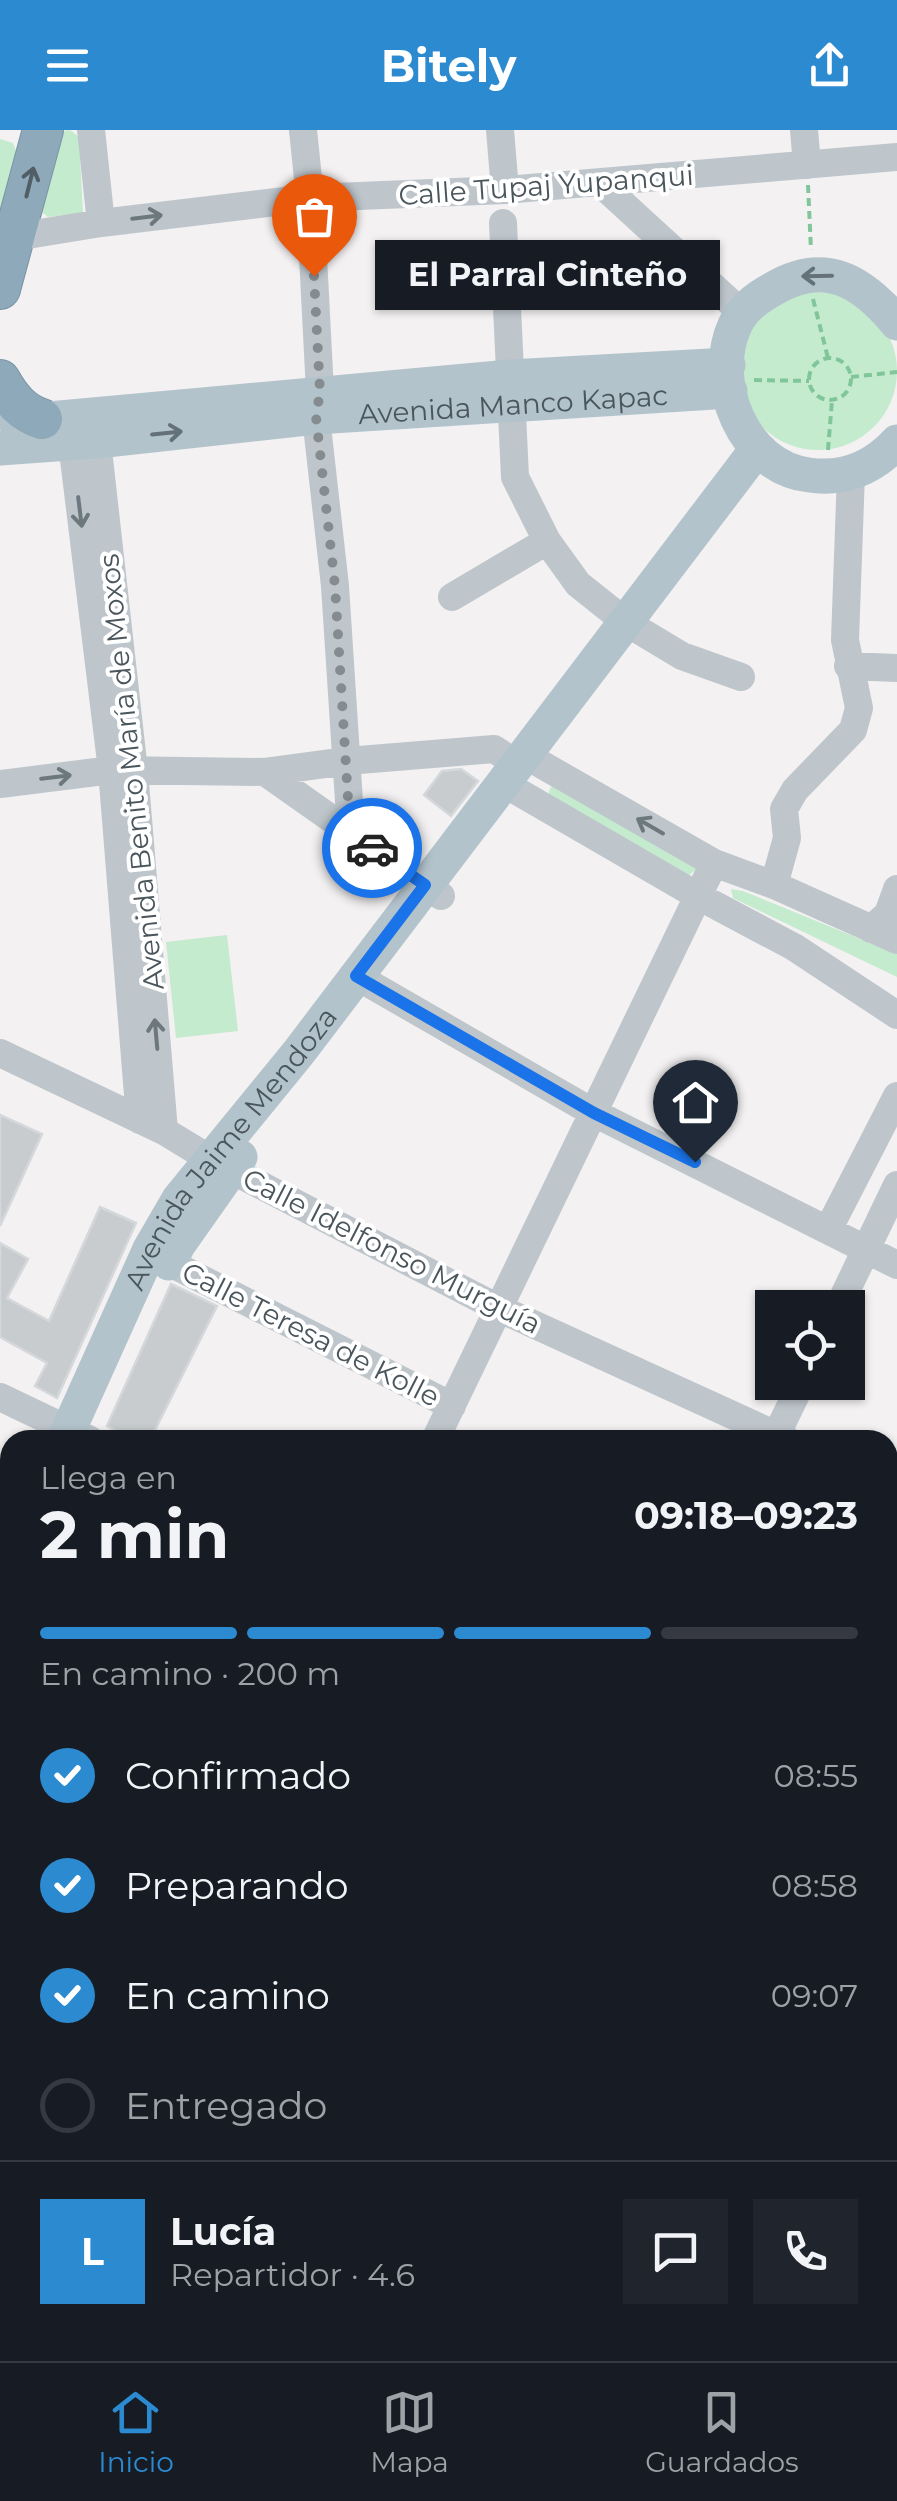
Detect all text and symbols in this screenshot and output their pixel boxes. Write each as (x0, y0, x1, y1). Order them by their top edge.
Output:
icon: menu (40, 38, 95, 93)
text: Bitely (381, 38, 516, 93)
icon: share (802, 38, 857, 93)
street label: Calle Tupaj Yupanqui (397, 158, 695, 212)
one-way arrow (21, 167, 40, 198)
pin (272, 174, 357, 277)
icon: bag (287, 189, 342, 244)
one-way arrow (131, 207, 163, 226)
callout: El Parral Cinteño (374, 241, 719, 311)
text: El Parral Cinteño (408, 255, 687, 294)
one-way arrow (801, 266, 834, 286)
street label: Avenida Manco Kapac (357, 378, 669, 431)
one-way arrow (150, 423, 182, 442)
one-way arrow (71, 495, 90, 528)
street label: Avenida Benito María de Moxos (91, 552, 171, 992)
one-way arrow (39, 767, 72, 786)
courier (322, 798, 422, 898)
one-way arrow (636, 816, 665, 836)
icon: car (345, 821, 400, 876)
street label: Avenida Jaime Mendoza (117, 1000, 344, 1295)
one-way arrow (146, 1019, 165, 1051)
pin (653, 1060, 738, 1163)
icon: home (668, 1075, 723, 1130)
street label: Calle Idelfonso Murguía (237, 1161, 547, 1341)
street label: Calle Teresa de Kolle (177, 1254, 445, 1414)
map controls (755, 1290, 865, 1400)
button: locate (755, 1290, 865, 1400)
text: Llega en (40, 1458, 177, 1497)
text: 09:18–09:23 (634, 1492, 858, 1539)
text: 2 min (40, 1495, 229, 1574)
text: En camino · 200 m (40, 1654, 340, 1693)
icon: check (40, 1748, 95, 1803)
text: Confirmado (125, 1752, 351, 1799)
text: 08:55 (774, 1756, 858, 1795)
icon: check (40, 1858, 95, 1913)
text: Preparando (125, 1862, 349, 1909)
text: 08:58 (771, 1866, 858, 1905)
icon: check (40, 1968, 95, 2023)
text: En camino (125, 1972, 330, 2019)
text: 09:07 (771, 1976, 858, 2015)
text: Entregado (125, 2082, 327, 2129)
button: chat (623, 2199, 728, 2304)
button: phone (753, 2199, 858, 2304)
text: Lucía (170, 2208, 276, 2255)
text: L (81, 2228, 104, 2275)
text: Repartidor · 4.6 (170, 2255, 415, 2294)
tab: Inicio (98, 2385, 174, 2479)
tab: Mapa (370, 2385, 449, 2479)
tab: Guardados (645, 2385, 799, 2479)

